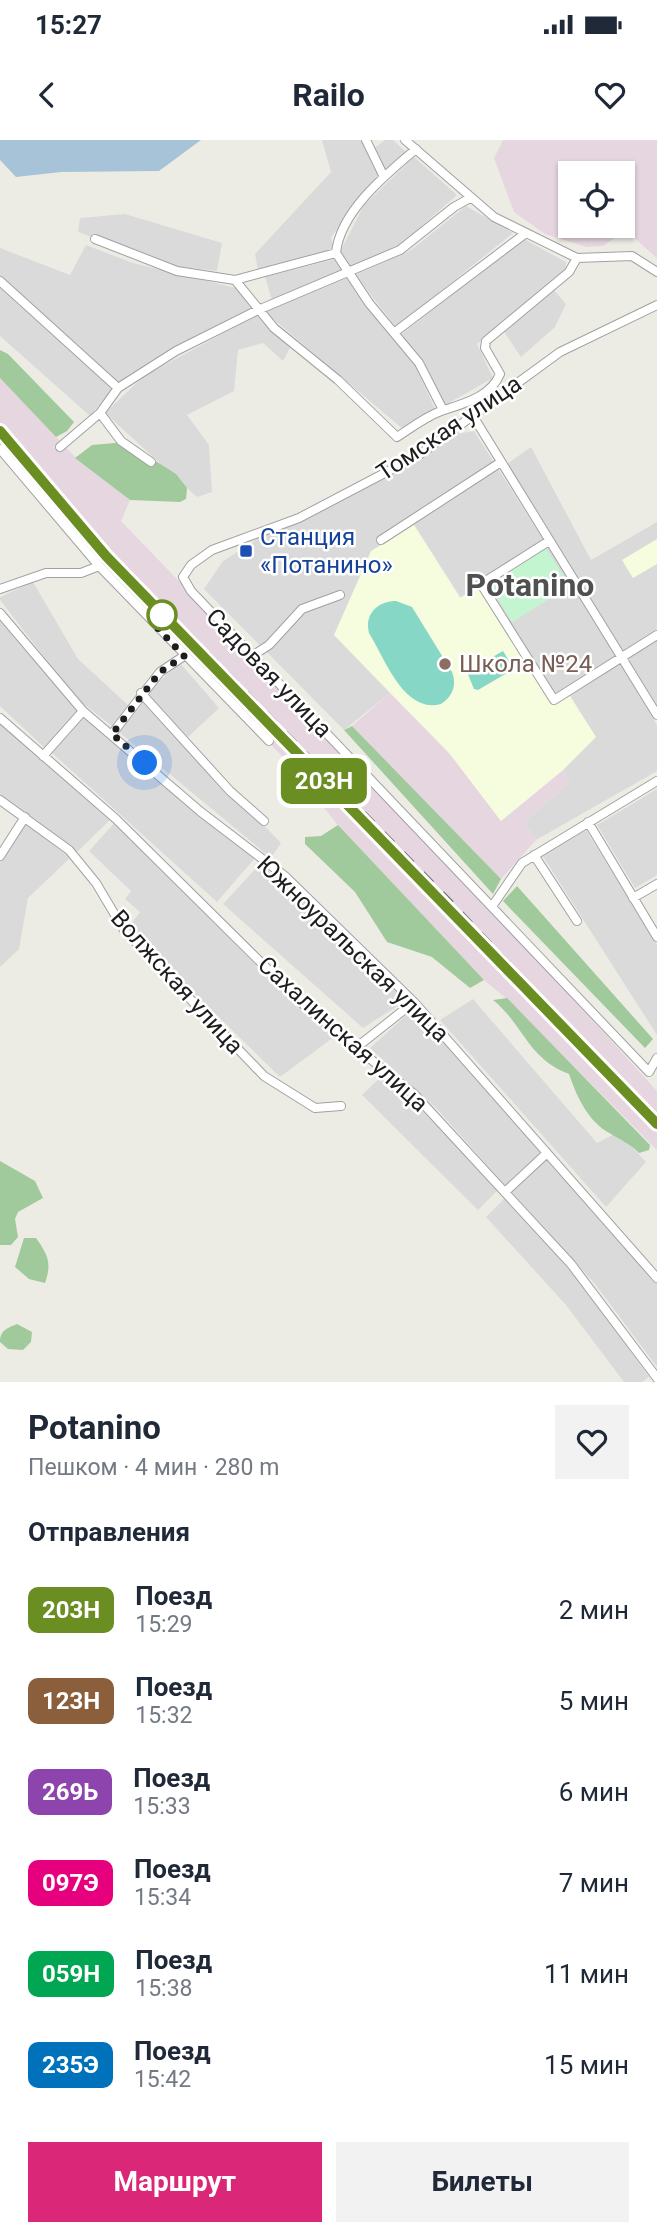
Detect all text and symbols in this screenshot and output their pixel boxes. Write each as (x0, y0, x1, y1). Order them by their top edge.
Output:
text: 15:27 (35, 10, 102, 40)
icon: back (28, 76, 66, 114)
text: Railo (292, 76, 365, 114)
icon: heart (591, 76, 629, 114)
map controls (558, 161, 635, 238)
button: locate (558, 161, 635, 238)
street label: Томская улица (371, 369, 527, 487)
place label: Станция «Потанино» (260, 523, 393, 579)
marker: Станция «Потанино» (238, 543, 254, 559)
district label: Potanino (466, 566, 594, 604)
unlabelled marker (147, 600, 177, 630)
street label: Садовая улица (200, 603, 338, 743)
place label: Школа №24 (459, 650, 592, 678)
marker: Школа №24 (437, 656, 453, 672)
your location (127, 745, 162, 780)
line badge: 203Н (275, 758, 373, 804)
text: 203Н (295, 767, 353, 795)
street label: Южноуральская улица (251, 850, 455, 1048)
street label: Волжская улица (105, 904, 249, 1060)
street label: Сахалинская улица (252, 950, 434, 1118)
button: heart (555, 1405, 629, 1479)
text: Potanino (28, 1408, 161, 1447)
text: Пешком · 4 мин · 280 m (28, 1454, 279, 1481)
text: Отправления (28, 1517, 190, 1547)
text: Поезд (135, 1581, 212, 1611)
text: 2 мин (559, 1595, 629, 1625)
text: 203Н (42, 1596, 100, 1624)
text: 15:29 (135, 1611, 193, 1638)
text: Поезд (135, 1672, 212, 1702)
text: 5 мин (559, 1686, 629, 1716)
text: 123Н (42, 1687, 100, 1715)
text: 15:32 (135, 1702, 193, 1729)
text: Поезд (133, 1763, 210, 1793)
text: 6 мин (559, 1777, 629, 1807)
text: 269Ь (42, 1778, 98, 1806)
text: 15:33 (133, 1793, 191, 1820)
text: Поезд (134, 1854, 211, 1884)
text: 7 мин (559, 1868, 629, 1898)
text: 097Э (42, 1869, 99, 1897)
text: 15:34 (134, 1884, 191, 1911)
text: Поезд (135, 1945, 212, 1975)
text: 11 мин (544, 1959, 629, 1989)
text: 059Н (42, 1960, 100, 1988)
text: 15:38 (135, 1975, 193, 2002)
text: Поезд (134, 2036, 211, 2066)
text: 15 мин (544, 2050, 629, 2080)
text: 235Э (42, 2051, 99, 2079)
text: 15:42 (134, 2066, 191, 2093)
button: Маршрут (28, 2142, 322, 2222)
button: Билеты (336, 2142, 629, 2222)

